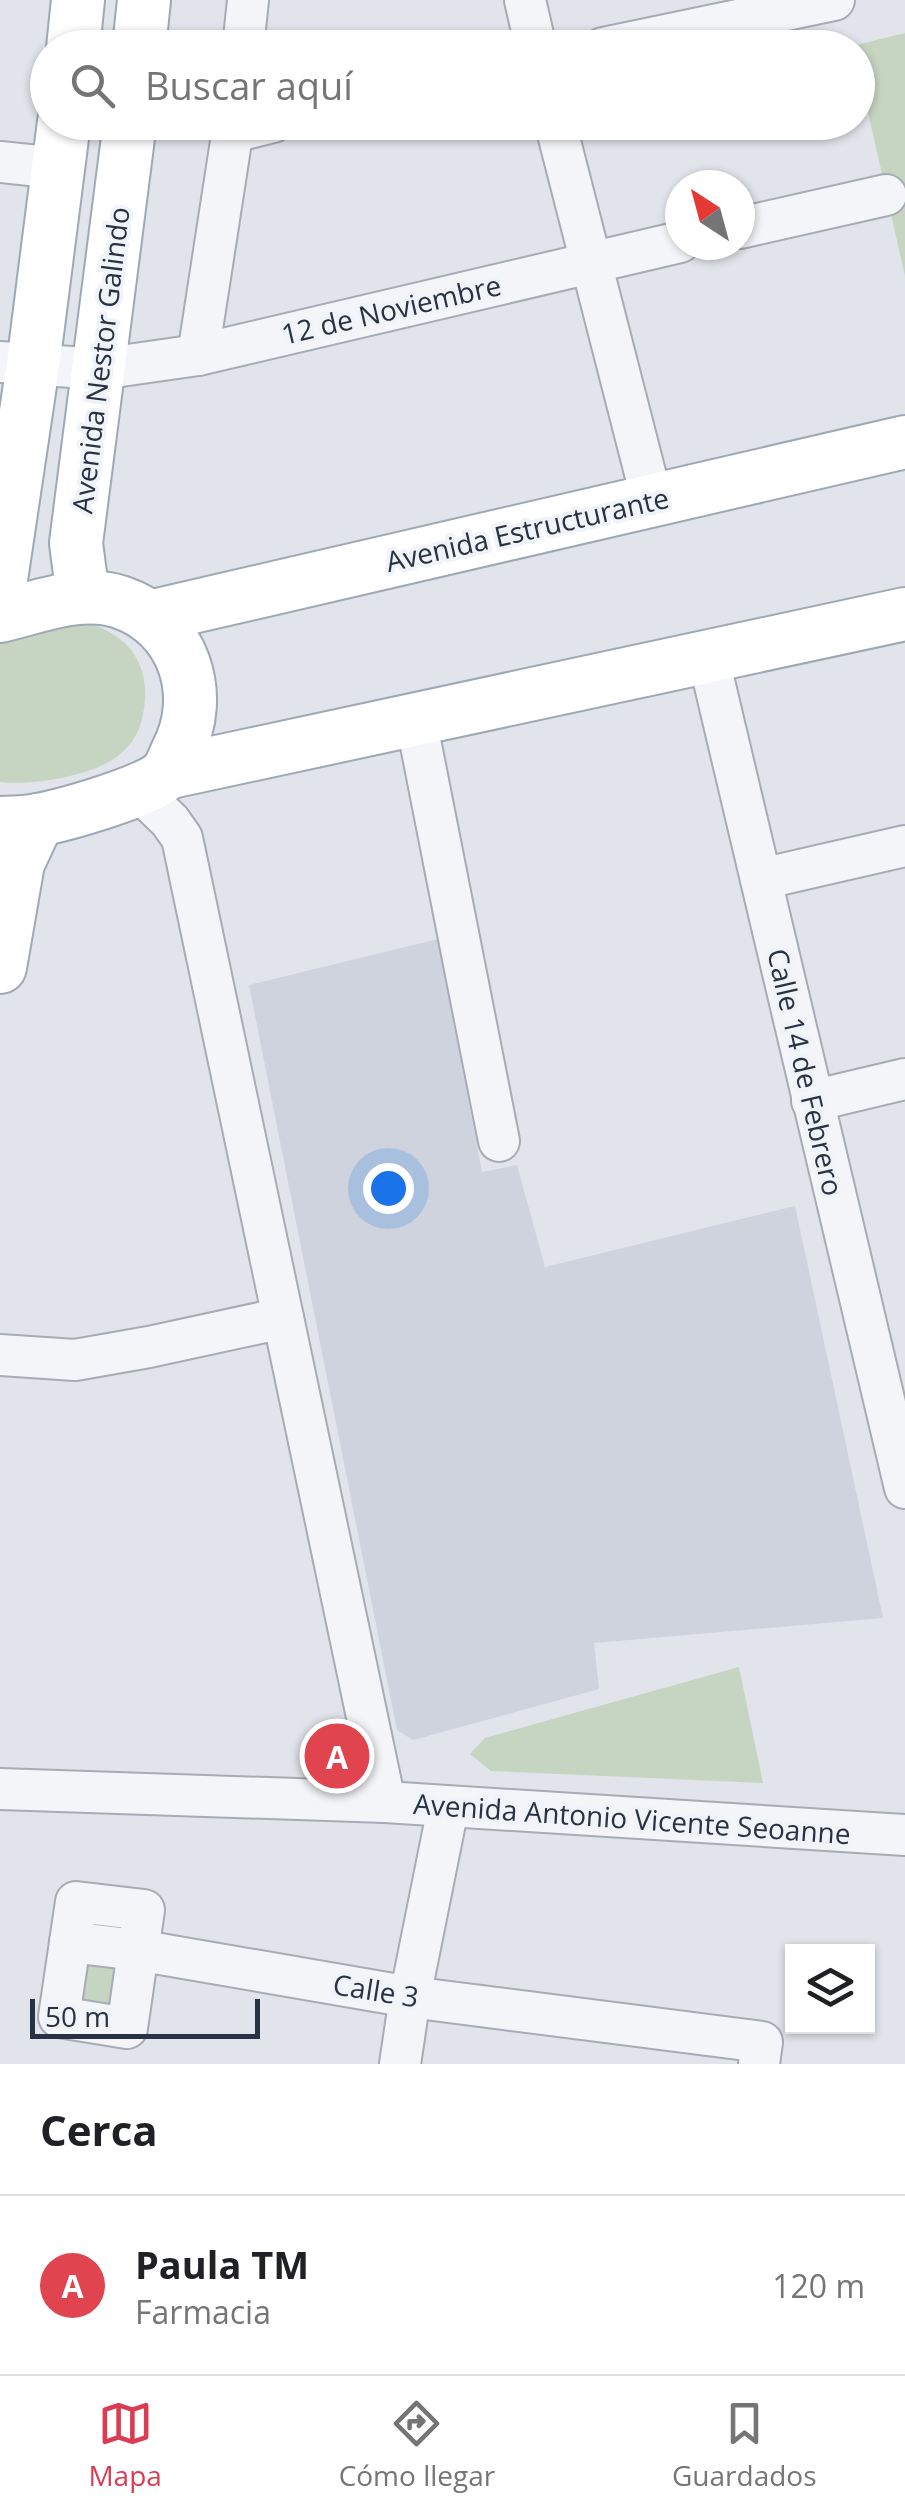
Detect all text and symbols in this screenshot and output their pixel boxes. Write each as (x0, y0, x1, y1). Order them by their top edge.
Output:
search box (30, 30, 875, 140)
icon: search (65, 58, 120, 113)
text: Buscar aquí (145, 59, 353, 111)
north arrow (665, 170, 755, 260)
street label: Avenida Nestor Galindo (62, 205, 138, 515)
street label: 12 de Noviembre (277, 265, 505, 353)
street label: Avenida Estructurante (382, 478, 672, 580)
street label: Calle 14 de Febrero (759, 945, 853, 1199)
your location (363, 1163, 414, 1214)
pin: A (304, 1718, 370, 1794)
street label: Avenida Antonio Vicente Seoanne (412, 1784, 852, 1852)
map controls (785, 1944, 875, 2034)
button: layers (785, 1944, 875, 2034)
street label: Calle 3 (330, 1964, 422, 2016)
scale bar (30, 1994, 260, 2038)
text: 50 m (45, 1997, 110, 2035)
text: Cerca (40, 2101, 158, 2158)
text: Paula TM (135, 2238, 309, 2290)
text: A (61, 2264, 84, 2307)
text: 120 m (772, 2264, 865, 2307)
text: Farmacia (135, 2290, 271, 2333)
tab: Mapa (88, 2396, 162, 2494)
tab: Cómo llegar (339, 2396, 495, 2494)
tab: Guardados (672, 2396, 817, 2494)

